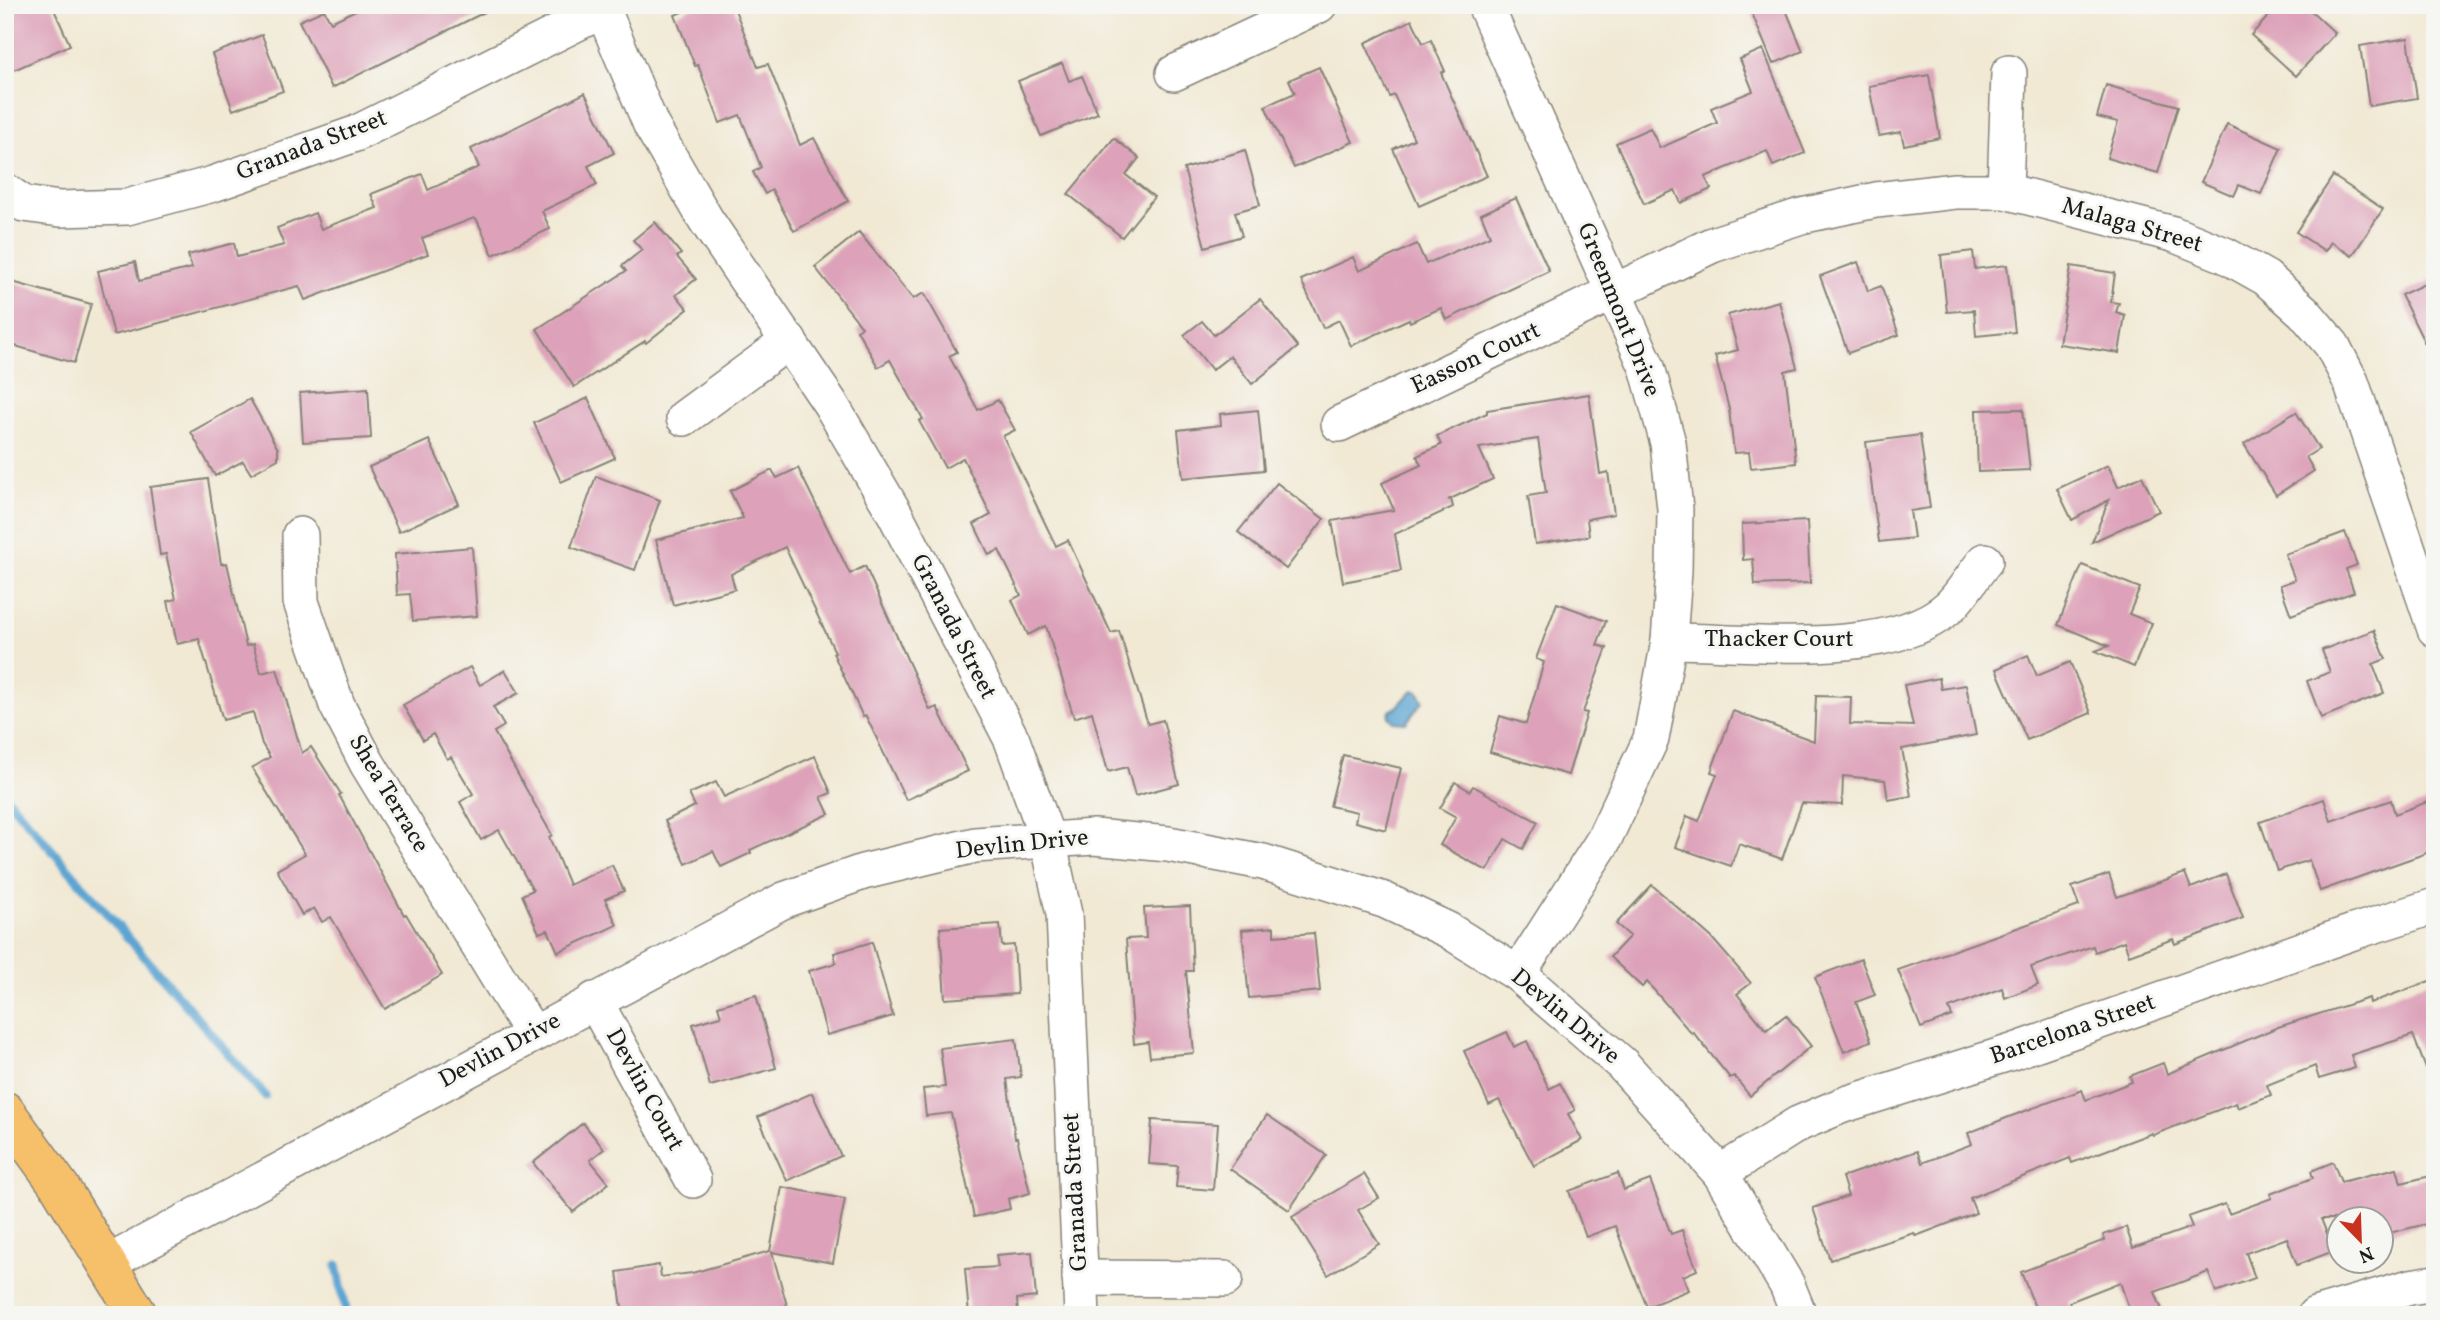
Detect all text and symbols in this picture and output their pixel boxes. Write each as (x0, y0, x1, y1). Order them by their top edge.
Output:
street label: Granada Street (232, 102, 392, 190)
street label: Malaga Street (2057, 190, 2207, 262)
street label: Greenmont Drive (1568, 218, 1668, 402)
street label: Easson Court (1406, 314, 1546, 404)
street label: Granada Street (902, 548, 1004, 706)
street label: Thacker Court (1704, 623, 1854, 657)
street label: Shea Terrace (339, 728, 437, 860)
street label: Devlin Drive (954, 821, 1090, 869)
street label: Devlin Drive (1503, 961, 1627, 1073)
street label: Barcelona Street (1986, 986, 2160, 1074)
street label: Devlin Drive (433, 1005, 567, 1097)
street label: Devlin Court (596, 1023, 692, 1157)
street label: Granada Street (1055, 1112, 1097, 1272)
north arrow (2324, 1204, 2394, 1274)
text: N (2354, 1239, 2377, 1269)

